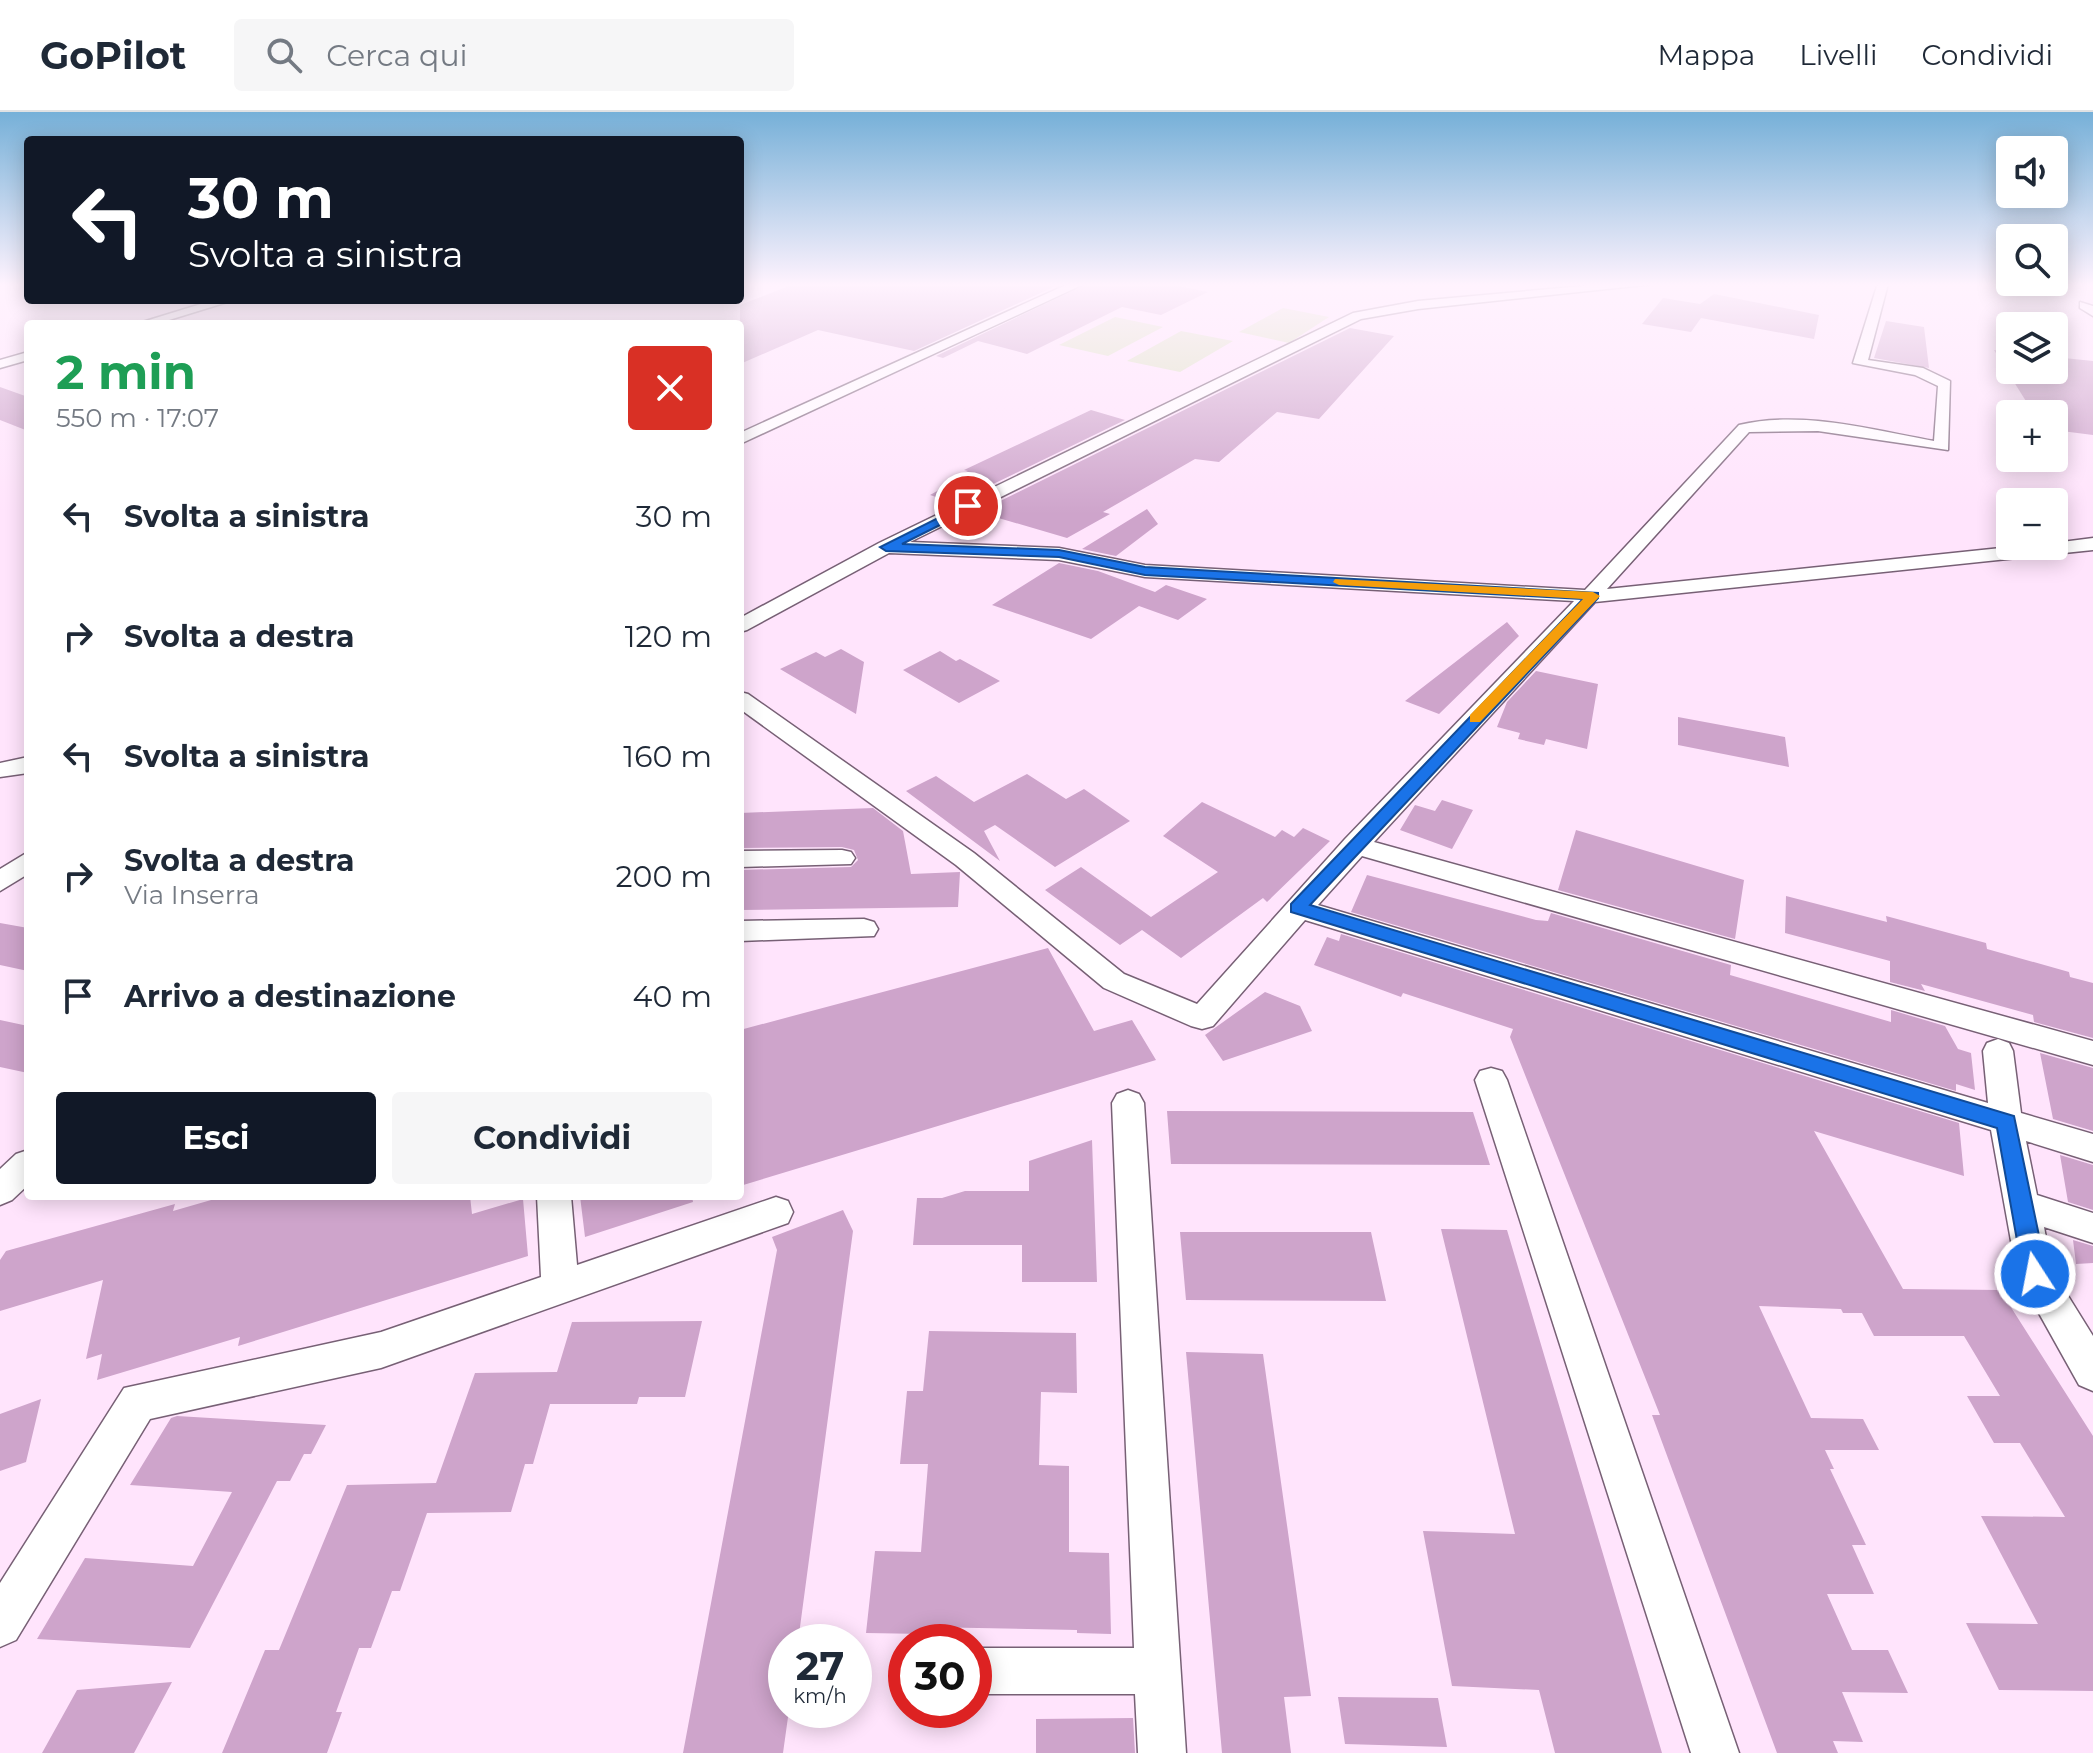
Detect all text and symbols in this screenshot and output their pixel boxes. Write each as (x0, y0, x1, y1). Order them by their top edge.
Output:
search box (234, 19, 794, 91)
text: GoPilot (40, 32, 186, 79)
icon: search (262, 33, 306, 77)
text: Cerca qui (326, 37, 468, 74)
text: Mappa (1658, 38, 1755, 72)
text: Livelli (1799, 38, 1878, 72)
text: Condividi (1922, 38, 2053, 72)
map controls (1996, 136, 2068, 560)
button: sound (1996, 136, 2068, 208)
text: 30 m (188, 164, 334, 232)
icon: left (56, 168, 160, 272)
button: search (1996, 224, 2068, 296)
text: Svolta a sinistra (188, 232, 464, 276)
button: layers (1996, 312, 2068, 384)
text: 2 min (56, 343, 196, 401)
button: close (628, 346, 712, 430)
button: + (1996, 400, 2068, 472)
text: 550 m · 17:07 (56, 402, 219, 434)
pin (934, 472, 1002, 540)
icon: arrive (946, 484, 990, 528)
button: − (1996, 488, 2068, 560)
icon: left (56, 494, 100, 538)
text: Svolta a sinistra (124, 498, 370, 535)
text: 30 m (636, 498, 712, 535)
icon: right (56, 614, 100, 658)
text: Svolta a destra (124, 618, 354, 655)
text: 120 m (625, 618, 712, 655)
icon: left (56, 734, 100, 778)
text: Svolta a sinistra (124, 738, 370, 775)
text: 160 m (623, 738, 712, 775)
text: Svolta a destra (124, 842, 354, 879)
icon: right (56, 854, 100, 898)
text: 200 m (616, 858, 712, 895)
text: Via Inserra (124, 879, 260, 911)
icon: arrive (56, 974, 100, 1018)
text: Arrivo a destinazione (124, 978, 456, 1015)
text: 40 m (633, 978, 712, 1015)
button: Esci (56, 1092, 376, 1184)
button: Condividi (392, 1092, 712, 1184)
position arrow (1993, 1232, 2077, 1316)
speed limit sign: 30 (888, 1624, 992, 1728)
text: 27 (796, 1641, 844, 1690)
text: km/h (793, 1684, 847, 1708)

